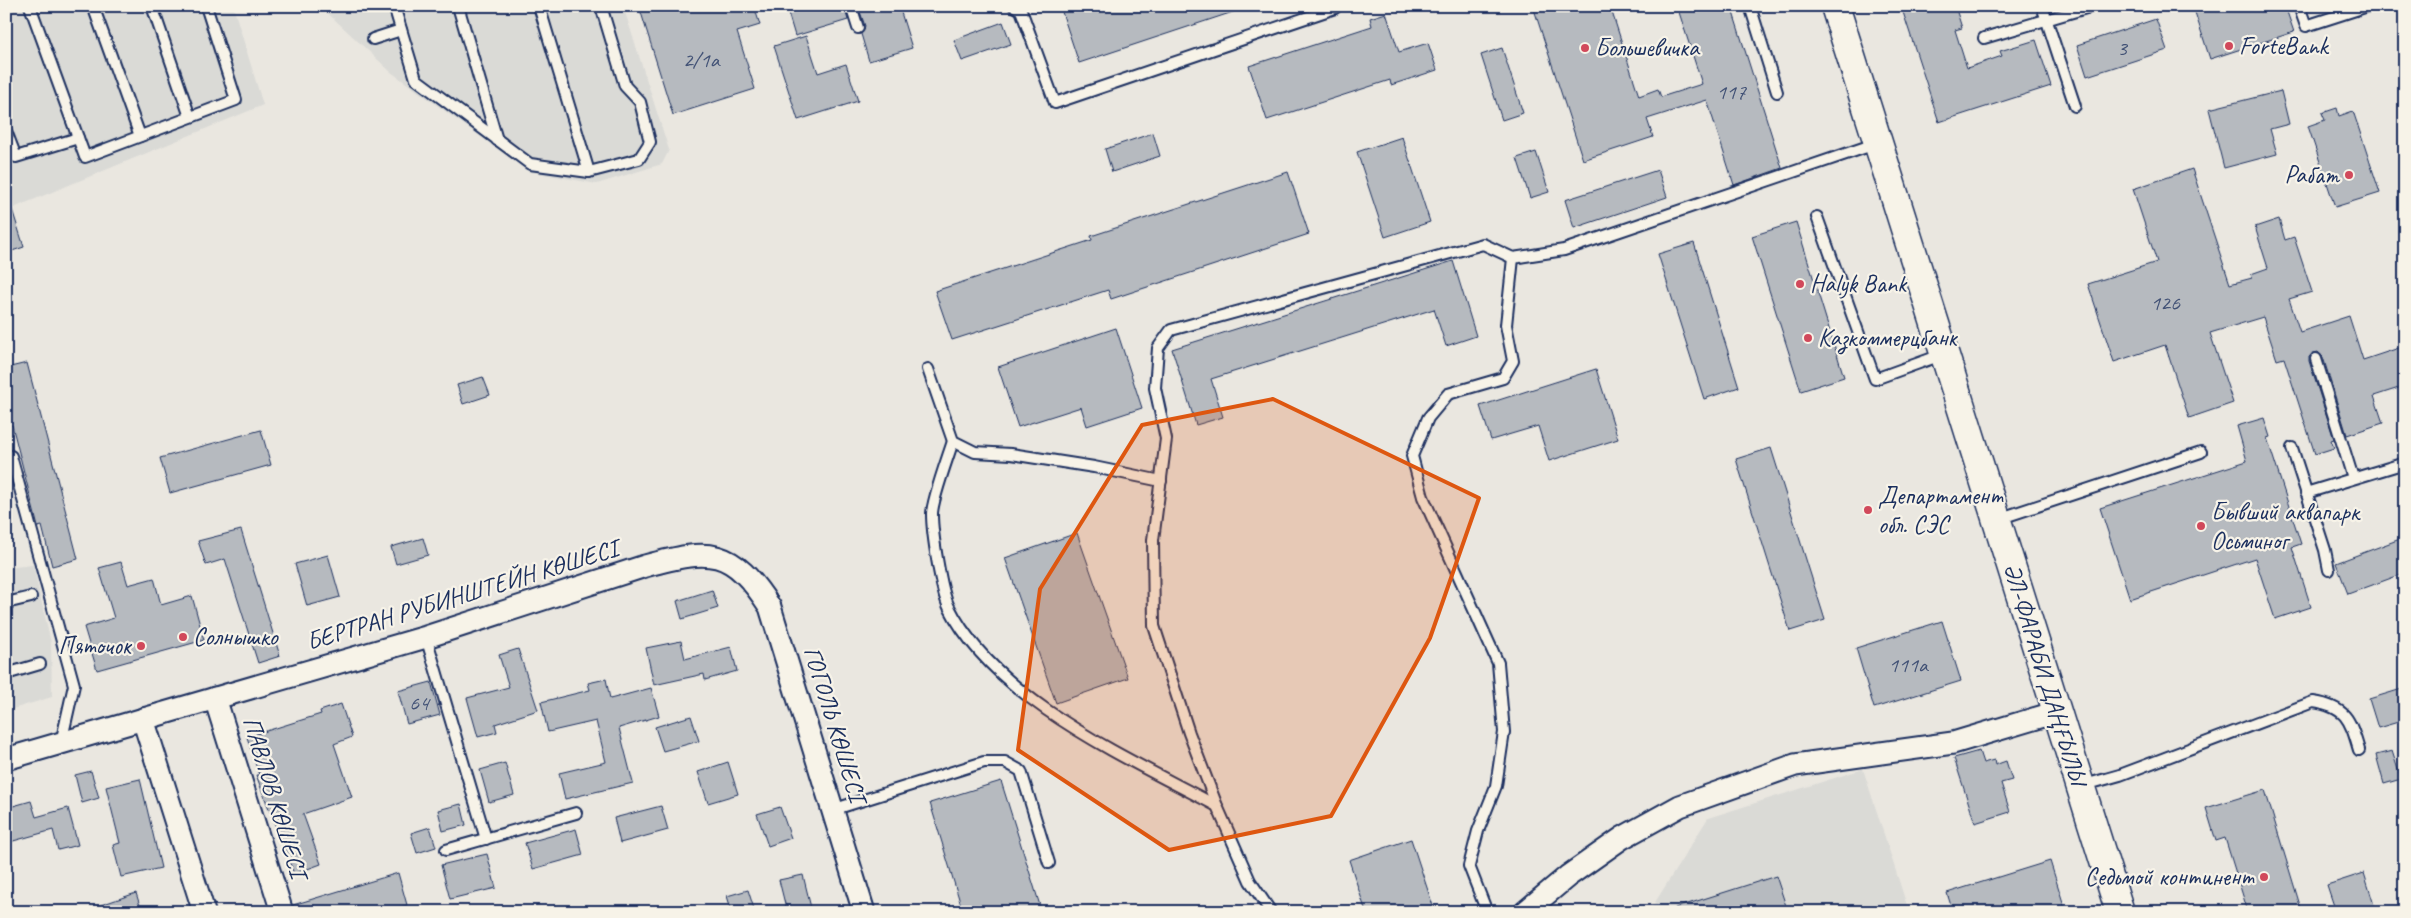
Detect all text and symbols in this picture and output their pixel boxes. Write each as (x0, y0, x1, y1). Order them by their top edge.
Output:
place label: ForteBank (2239, 30, 2329, 62)
place label: Большевичка (1595, 32, 1701, 64)
house number: 3 (2117, 34, 2129, 62)
marker: ForteBank (2223, 40, 2235, 52)
marker: Большевичка (1579, 42, 1591, 54)
house number: 2/1а (683, 46, 721, 74)
house number: 117 (1716, 78, 1747, 106)
place label: Рабат (2284, 159, 2341, 191)
marker: Рабат (2343, 169, 2355, 181)
place label: Halyk Bank (1810, 268, 1908, 300)
marker: Halyk Bank (1794, 278, 1806, 290)
house number: 126 (2150, 289, 2181, 317)
place label: Казкоммерцбанк (1818, 322, 1958, 355)
marker: Казкоммерцбанк (1802, 332, 1814, 344)
place label: Департамент обл. СЭС (1878, 480, 2004, 541)
place label: Бывший аквапарк Осьминог (2211, 496, 2361, 557)
marker: Департамент обл. СЭС (1862, 504, 1874, 516)
marker: Бывший аквапарк Осьминог (2195, 520, 2207, 532)
street label: БЕРТРАН РУБИНШТЕЙН КӨШЕСІ (302, 531, 627, 658)
street label: ӘЛ-ФАРАБИ ДАҢҒЫЛЫ (1996, 559, 2095, 793)
place label: Солнышко (193, 621, 279, 653)
place label: Пяточок (58, 630, 133, 662)
marker: Солнышко (177, 631, 189, 643)
marker: Пяточок (135, 640, 147, 652)
street label: ГОГОЛЬ КӨШЕСІ (796, 643, 875, 811)
house number: 111а (1888, 651, 1929, 679)
house number: 64 (409, 689, 431, 717)
street label: ПАВЛОВ КӨШЕСІ (235, 713, 316, 887)
place label: Седьмой континент (2085, 861, 2255, 893)
marker: Седьмой континент (2258, 871, 2270, 883)

